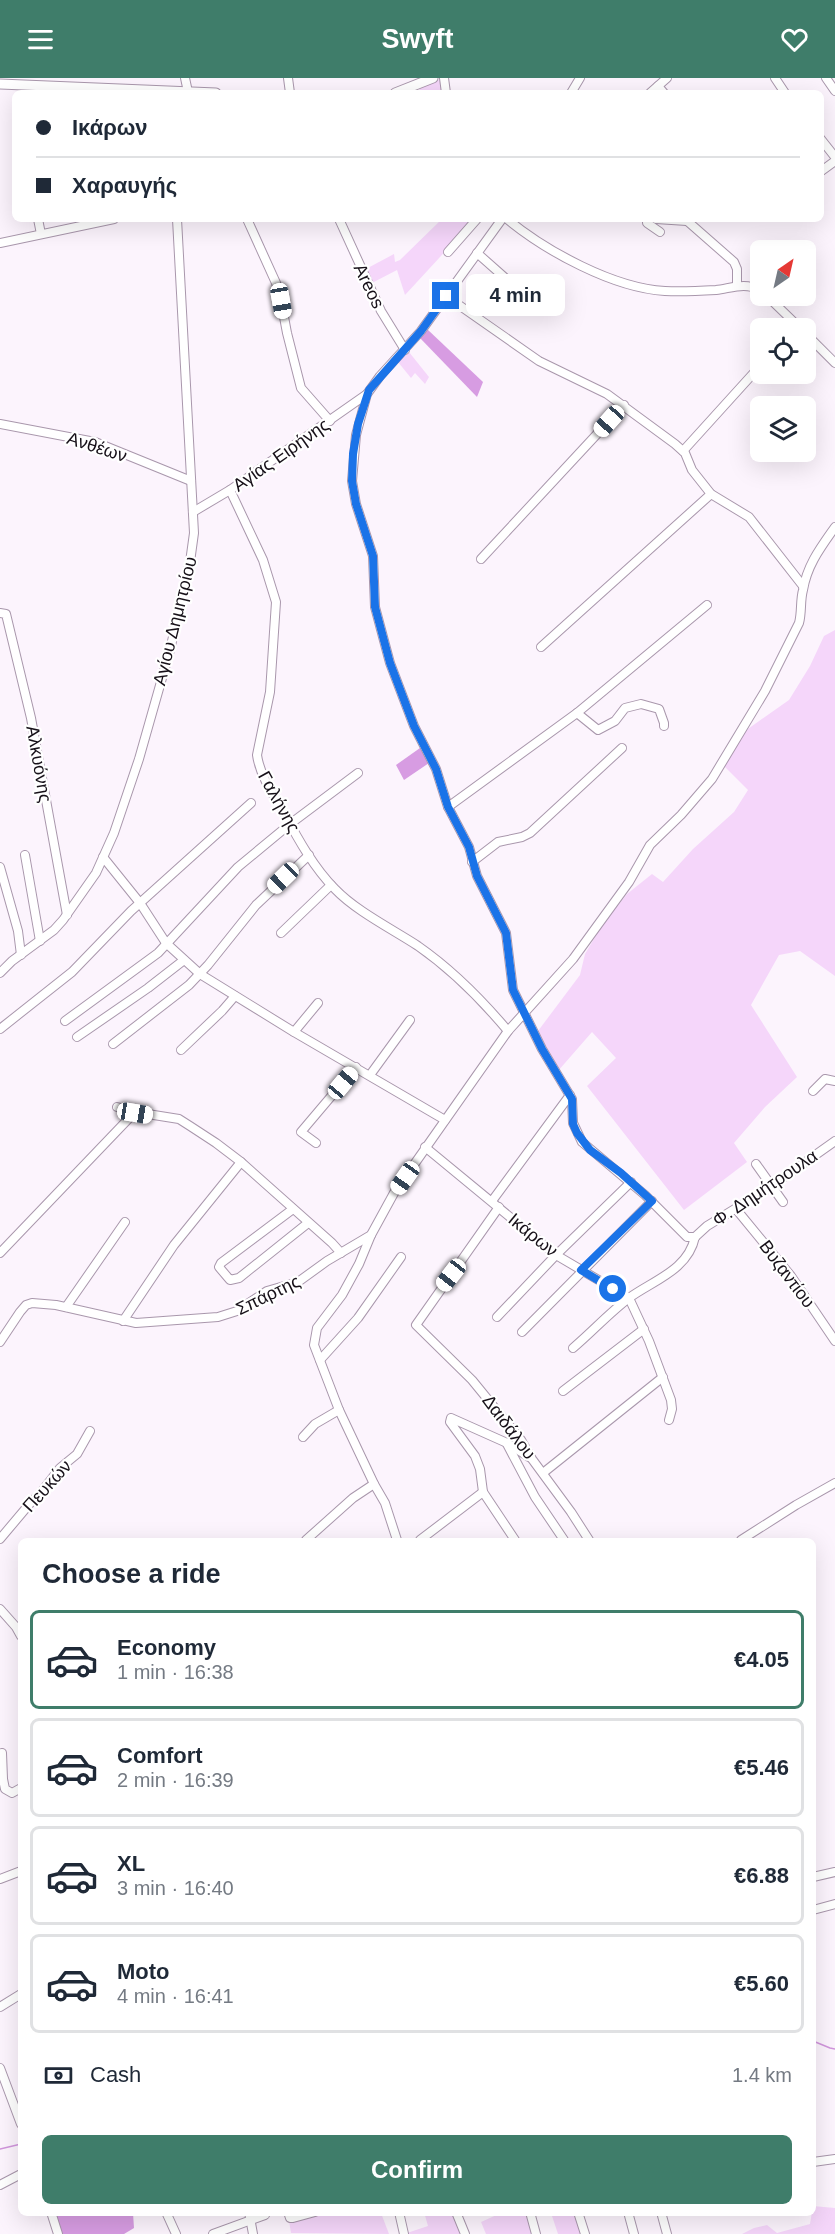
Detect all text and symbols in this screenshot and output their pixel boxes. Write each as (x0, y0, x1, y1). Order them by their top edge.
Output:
icon: menu (24, 23, 57, 56)
icon: heart (778, 23, 811, 56)
text: Swyft (381, 24, 454, 54)
text: Ικάρων (72, 115, 148, 140)
text: Χαραυγής (72, 173, 177, 198)
north arrow (750, 240, 816, 306)
map controls (750, 240, 816, 462)
street label: Areos (350, 260, 388, 312)
callout: 4 min (467, 275, 566, 317)
car (269, 282, 293, 320)
route end (432, 282, 459, 309)
text: 4 min (489, 284, 542, 306)
button: locate (750, 318, 816, 384)
button: layers (750, 396, 816, 462)
car (590, 402, 628, 440)
street label: Αγίας Ειρήνης (229, 414, 333, 496)
street label: Ανθέων (65, 428, 129, 466)
street label: Αγίου Δημητρίου (149, 554, 201, 688)
street label: Αλκυόνης (22, 724, 56, 804)
street label: Γαλήνης (254, 768, 304, 836)
car (264, 859, 302, 897)
car (325, 1063, 361, 1103)
car (116, 1101, 154, 1125)
street label: Φ. Δημήτρουλα (709, 1146, 821, 1230)
car (387, 1158, 423, 1198)
street label: Ικάρων (504, 1209, 562, 1261)
street label: Βυζαντίου (755, 1236, 819, 1312)
car (433, 1255, 469, 1295)
street label: Σπάρτης (233, 1271, 304, 1319)
route start (599, 1275, 626, 1302)
street label: Δαιδάλου (478, 1391, 540, 1463)
street label: Πευκών (19, 1456, 75, 1516)
text: Choose a ride (42, 1559, 221, 1589)
icon: car (45, 1633, 99, 1687)
text: Economy (117, 1635, 216, 1660)
text: €4.05 (734, 1647, 789, 1672)
text: 1 min · 16:38 (117, 1661, 234, 1683)
icon: car (45, 1741, 99, 1795)
text: Comfort (117, 1743, 203, 1768)
text: €5.46 (734, 1755, 789, 1780)
text: 2 min · 16:39 (117, 1769, 234, 1791)
icon: car (45, 1849, 99, 1903)
text: XL (117, 1851, 145, 1876)
text: €6.88 (734, 1863, 789, 1888)
text: 3 min · 16:40 (117, 1877, 234, 1899)
icon: car (45, 1957, 99, 2011)
text: Moto (117, 1959, 170, 1984)
text: €5.60 (734, 1971, 789, 1996)
text: 4 min · 16:41 (117, 1985, 234, 2007)
icon: cash (42, 2059, 75, 2092)
text: Cash (90, 2062, 141, 2087)
text: 1.4 km (732, 2064, 792, 2086)
button: Confirm (42, 2135, 792, 2204)

